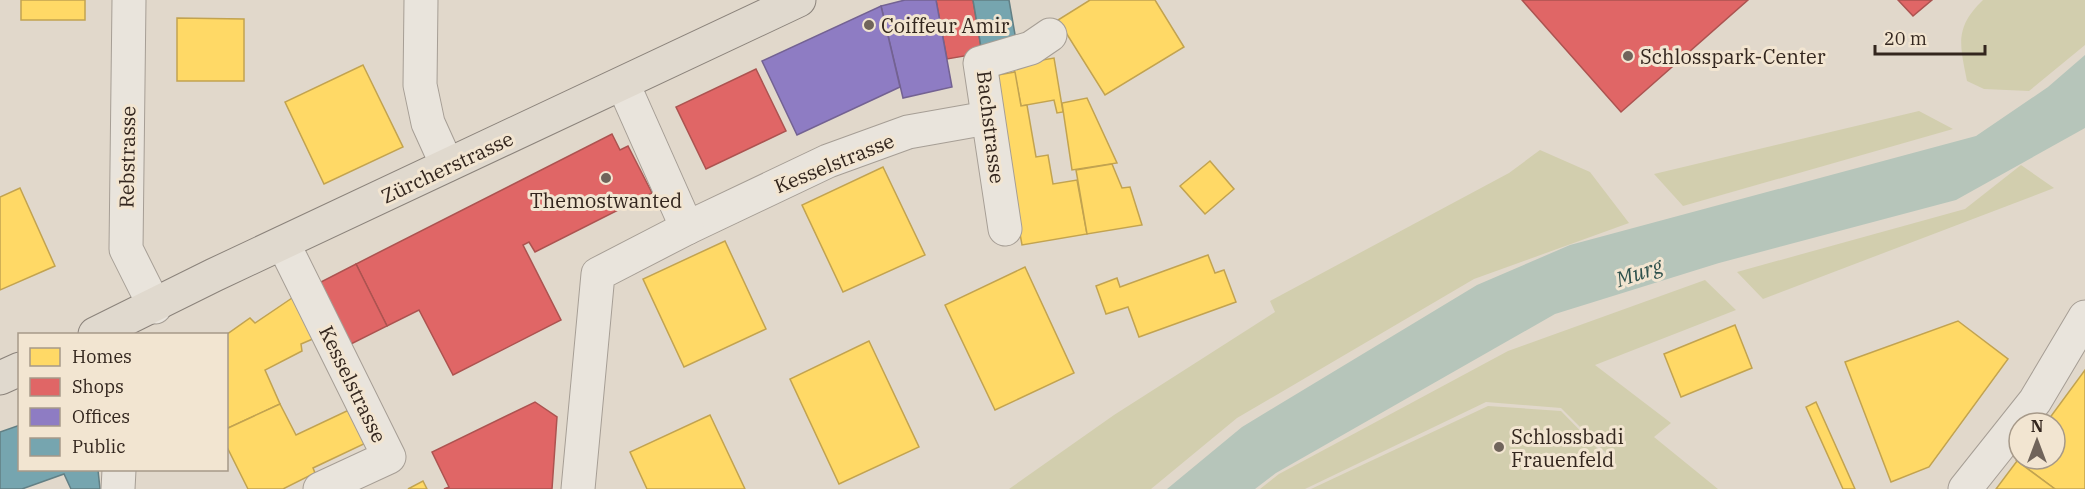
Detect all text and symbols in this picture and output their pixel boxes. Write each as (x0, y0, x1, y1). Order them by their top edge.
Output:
place label: Coiffeur Amir (881, 12, 1010, 39)
marker: Coiffeur Amir (862, 18, 876, 32)
scale bar (1875, 18, 1984, 56)
text: 20 m (1884, 27, 1927, 50)
place label: Schlosspark-Center (1640, 43, 1826, 70)
marker: Schlosspark-Center (1621, 49, 1635, 63)
street label: Bachstrasse (971, 69, 1011, 185)
street label: Rebstrasse (113, 106, 141, 208)
street label: Zürcherstrasse (377, 125, 517, 209)
street label: Kesselstrasse (770, 127, 898, 199)
marker: Themostwanted (599, 171, 613, 185)
place label: Themostwanted (530, 187, 682, 214)
water label: Murg (1611, 251, 1667, 293)
street label: Kesselstrasse (313, 321, 393, 447)
legend (18, 333, 228, 471)
text: Homes (72, 345, 132, 368)
text: Shops (72, 375, 124, 398)
text: Offices (72, 405, 130, 428)
north arrow (2007, 411, 2067, 471)
text: N (2031, 416, 2043, 436)
place label: Schlossbadi Frauenfeld (1511, 423, 1624, 473)
text: Public (72, 435, 126, 458)
marker: Schlossbadi Frauenfeld (1492, 440, 1506, 454)

